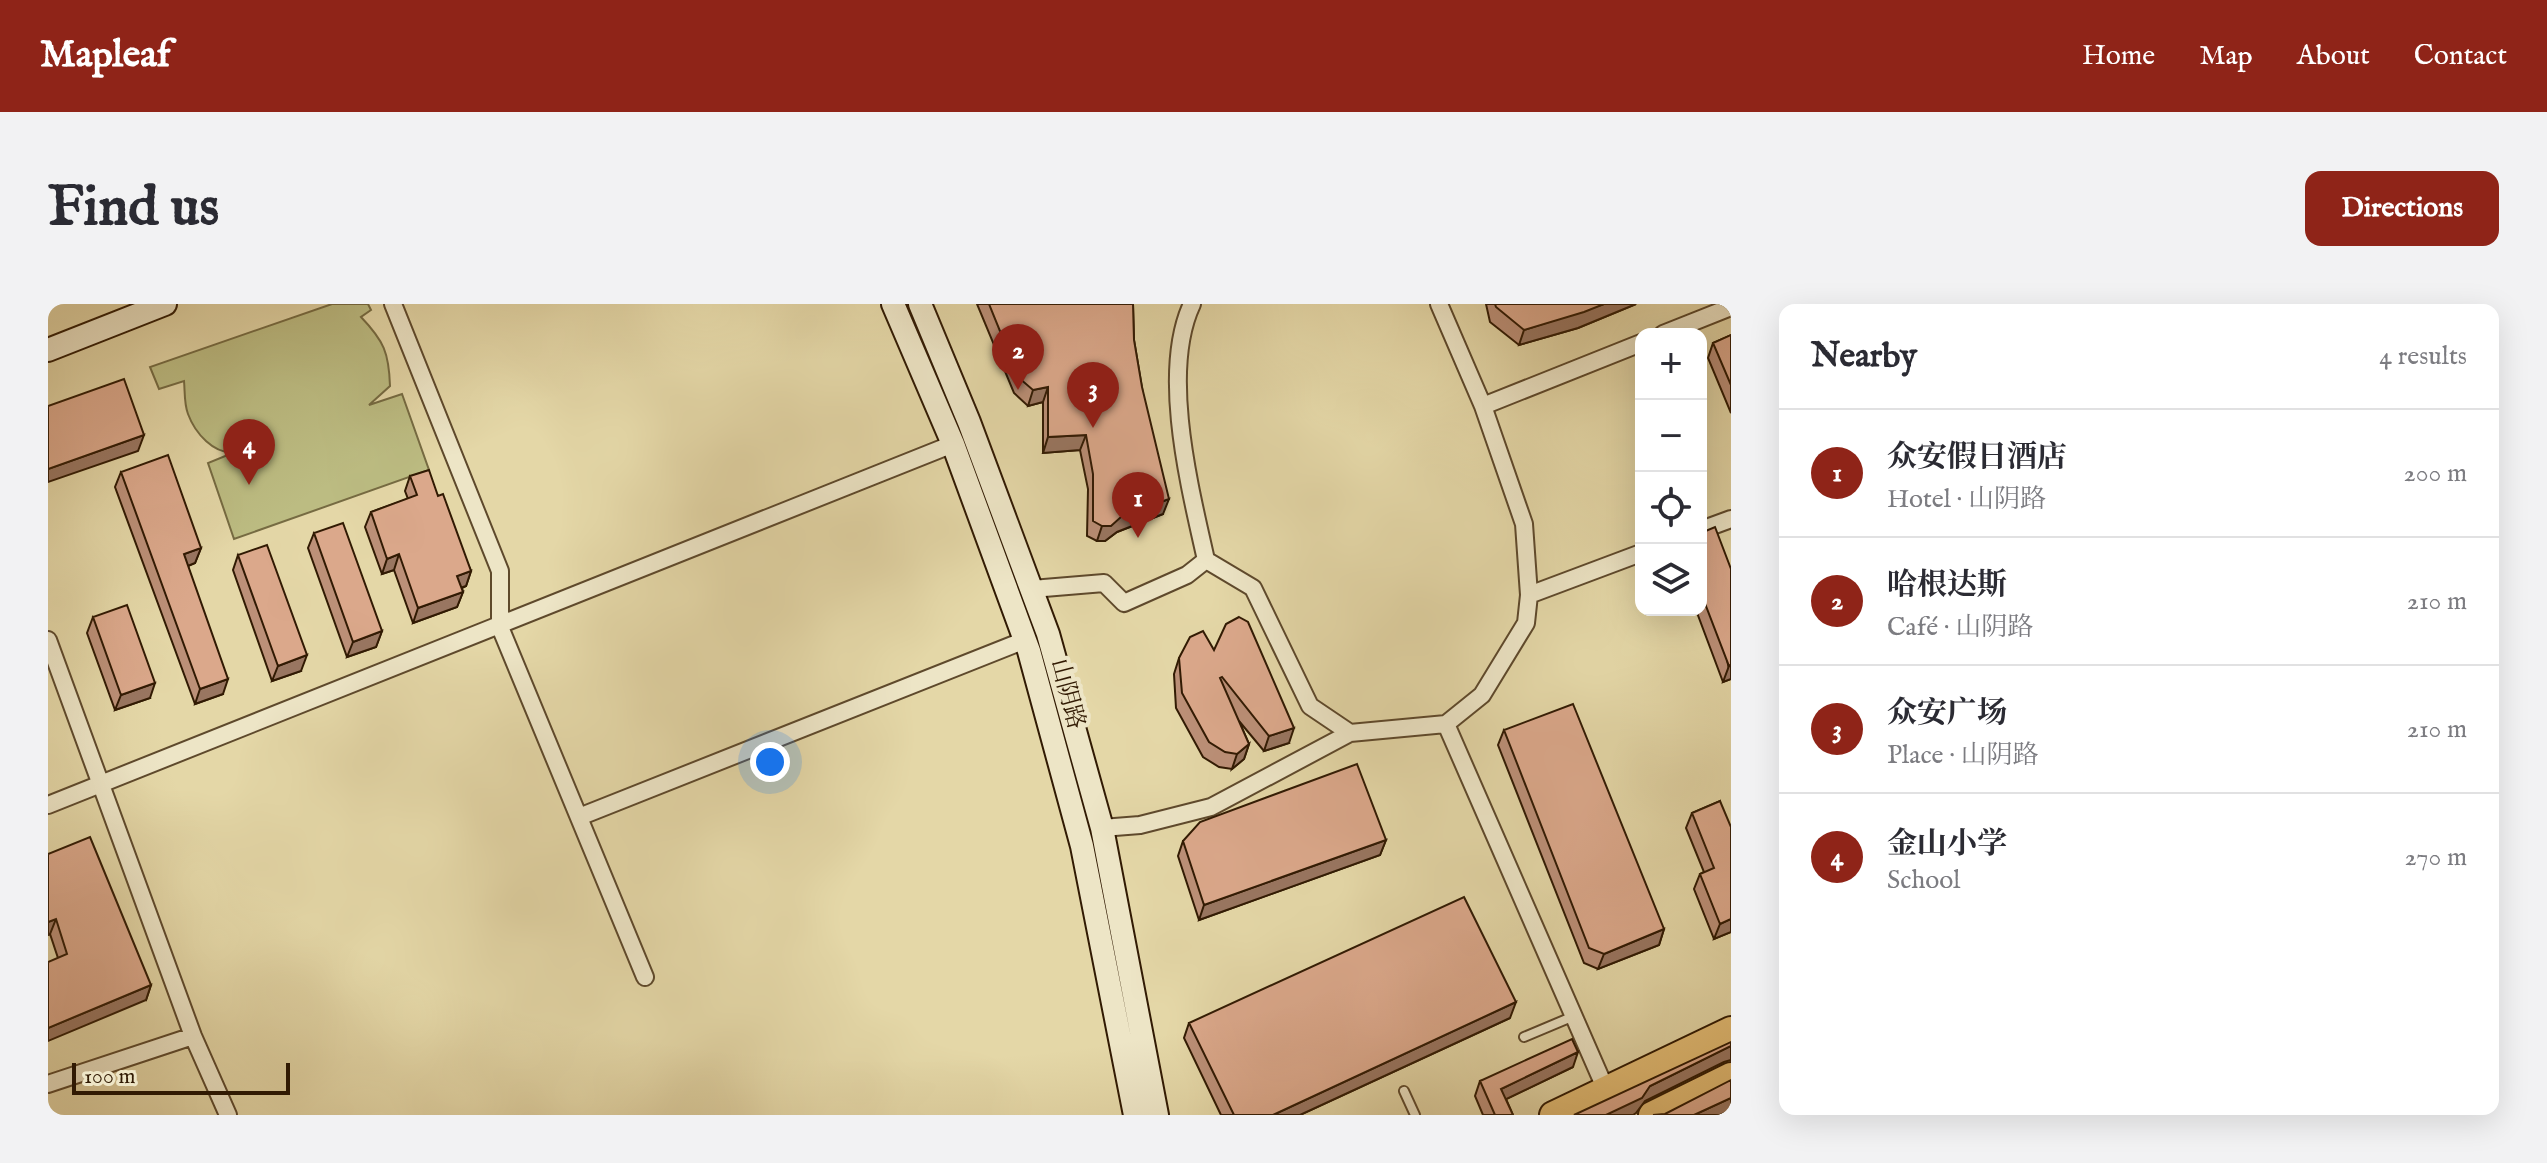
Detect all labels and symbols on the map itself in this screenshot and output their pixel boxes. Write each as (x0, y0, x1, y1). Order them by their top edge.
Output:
pin: 2 (992, 324, 1044, 390)
pin: 3 (1067, 362, 1119, 428)
pin: 4 (223, 419, 275, 485)
pin: 1 (1112, 472, 1164, 538)
street label: 山阴路 (1043, 655, 1091, 733)
your location (750, 742, 790, 782)
scale bar (72, 1059, 290, 1095)

